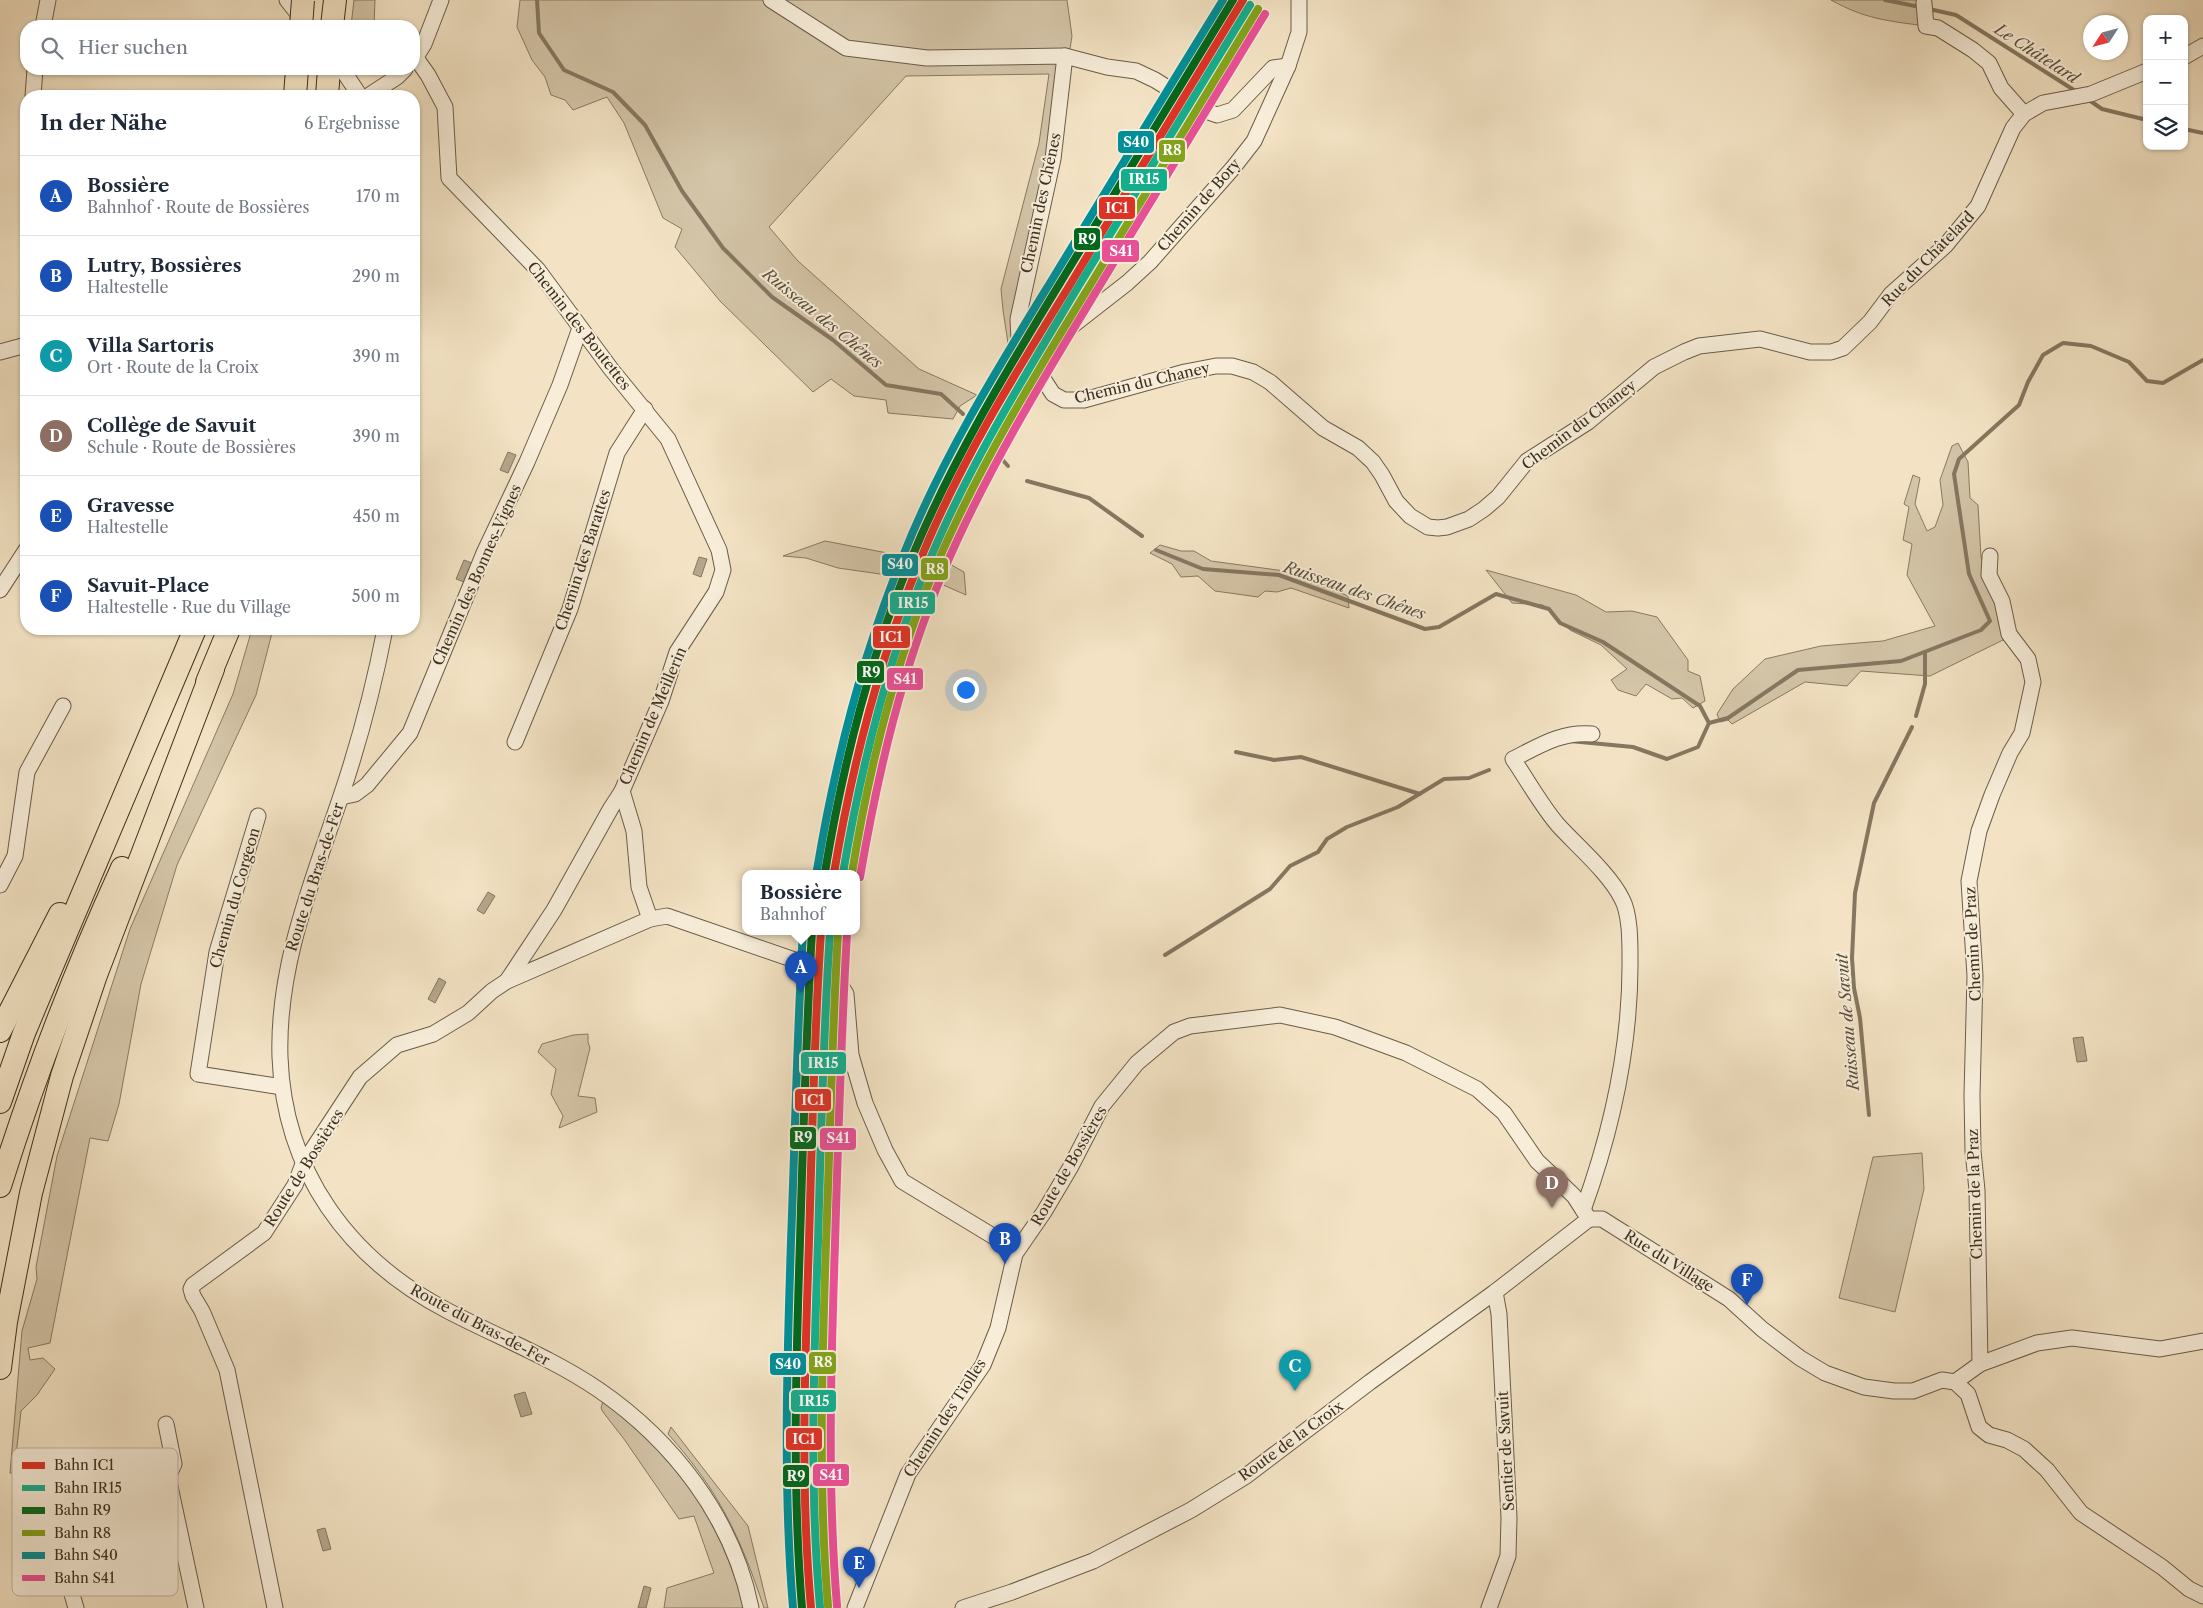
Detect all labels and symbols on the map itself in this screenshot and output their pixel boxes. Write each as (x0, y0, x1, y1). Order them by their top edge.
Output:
north arrow (2083, 15, 2128, 60)
water label: Le Châtelard (1990, 17, 2084, 88)
line badge: S40 (1117, 130, 1155, 154)
street label: Chemin des Chênes (1016, 131, 1065, 275)
text: S40 (1123, 133, 1149, 151)
line badge: R8 (1158, 139, 1186, 163)
text: R8 (1162, 141, 1182, 159)
street label: Chemin de Bory (1153, 154, 1245, 255)
line badge: IR15 (1120, 168, 1168, 192)
text: IR15 (1128, 170, 1160, 188)
line badge: IC1 (1098, 196, 1136, 220)
text: IC1 (1105, 199, 1129, 217)
street label: Rue du Châtelard (1877, 207, 1978, 310)
line badge: R9 (1073, 227, 1101, 251)
text: R9 (1077, 230, 1097, 248)
line badge: S41 (1101, 239, 1140, 263)
text: S41 (1109, 242, 1133, 260)
street label: Chemin des Boutettes (523, 258, 635, 394)
water label: Ruisseau des Chênes (757, 262, 887, 373)
street label: Chemin du Chaney (1072, 358, 1212, 407)
street label: Chemin du Chaney (1518, 375, 1640, 474)
street label: Chemin des Bonnes-Vignes (428, 481, 525, 668)
street label: Chemin des Barattes (551, 487, 614, 633)
line badge: S40 (881, 553, 919, 577)
text: S40 (887, 555, 913, 573)
water label: Ruisseau des Chênes (1280, 556, 1429, 624)
line badge: R8 (920, 557, 949, 581)
text: R8 (925, 560, 945, 578)
line badge: IR15 (889, 591, 936, 615)
text: IR15 (897, 594, 929, 612)
line badge: IC1 (872, 625, 911, 649)
text: IC1 (879, 628, 903, 646)
street label: Chemin de Meillerin (615, 643, 690, 788)
line badge: R9 (856, 660, 885, 684)
text: R9 (861, 663, 881, 681)
line badge: S41 (886, 667, 924, 691)
text: S41 (893, 670, 917, 688)
your location (953, 677, 979, 703)
street label: Route du Bras-de-Fer (281, 799, 348, 954)
street label: Chemin du Corgeon (205, 825, 264, 970)
street label: Chemin de Praz (1960, 886, 1985, 1002)
pin: A (785, 951, 817, 992)
water label: Ruisseau de Savuit (1831, 951, 1863, 1093)
line badge: IR15 (800, 1051, 847, 1075)
text: IR15 (807, 1054, 839, 1072)
line badge: IC1 (794, 1088, 832, 1112)
text: IC1 (801, 1091, 825, 1109)
street label: Route de Bossières (1027, 1102, 1111, 1229)
street label: Route de Bossières (260, 1105, 347, 1230)
line badge: R9 (789, 1126, 817, 1150)
line badge: S41 (819, 1127, 857, 1151)
text: R9 (793, 1128, 813, 1146)
street label: Chemin de la Praz (1963, 1128, 1986, 1260)
text: S41 (826, 1129, 850, 1147)
pin: D (1536, 1167, 1568, 1208)
pin: B (989, 1223, 1021, 1264)
street label: Rue du Village (1621, 1225, 1718, 1296)
pin: F (1731, 1264, 1763, 1305)
street label: Route du Bras-de-Fer (407, 1280, 554, 1370)
pin: C (1279, 1350, 1311, 1391)
line badge: R8 (808, 1351, 837, 1375)
line badge: S40 (769, 1352, 807, 1376)
text: R8 (813, 1353, 833, 1371)
text: S40 (775, 1355, 801, 1373)
street label: Chemin des Tiolles (899, 1355, 990, 1481)
line badge: IR15 (790, 1389, 837, 1413)
street label: Sentier de Savuit (1493, 1390, 1518, 1512)
text: IR15 (798, 1392, 830, 1410)
street label: Route de la Croix (1235, 1396, 1347, 1485)
line badge: IC1 (785, 1427, 823, 1451)
text: IC1 (792, 1430, 816, 1448)
legend (12, 1448, 178, 1596)
text: Bahn IC1 (54, 1456, 114, 1474)
line badge: S41 (812, 1463, 850, 1487)
line badge: R9 (782, 1464, 810, 1488)
text: S41 (819, 1466, 843, 1484)
text: R9 (786, 1467, 806, 1485)
text: Bahn IR15 (54, 1479, 122, 1497)
text: Bahn R9 (54, 1501, 111, 1519)
text: Bahn R8 (54, 1524, 111, 1542)
text: Bahn S40 (54, 1546, 118, 1564)
pin: E (843, 1547, 875, 1588)
text: Bahn S41 (54, 1569, 115, 1587)

